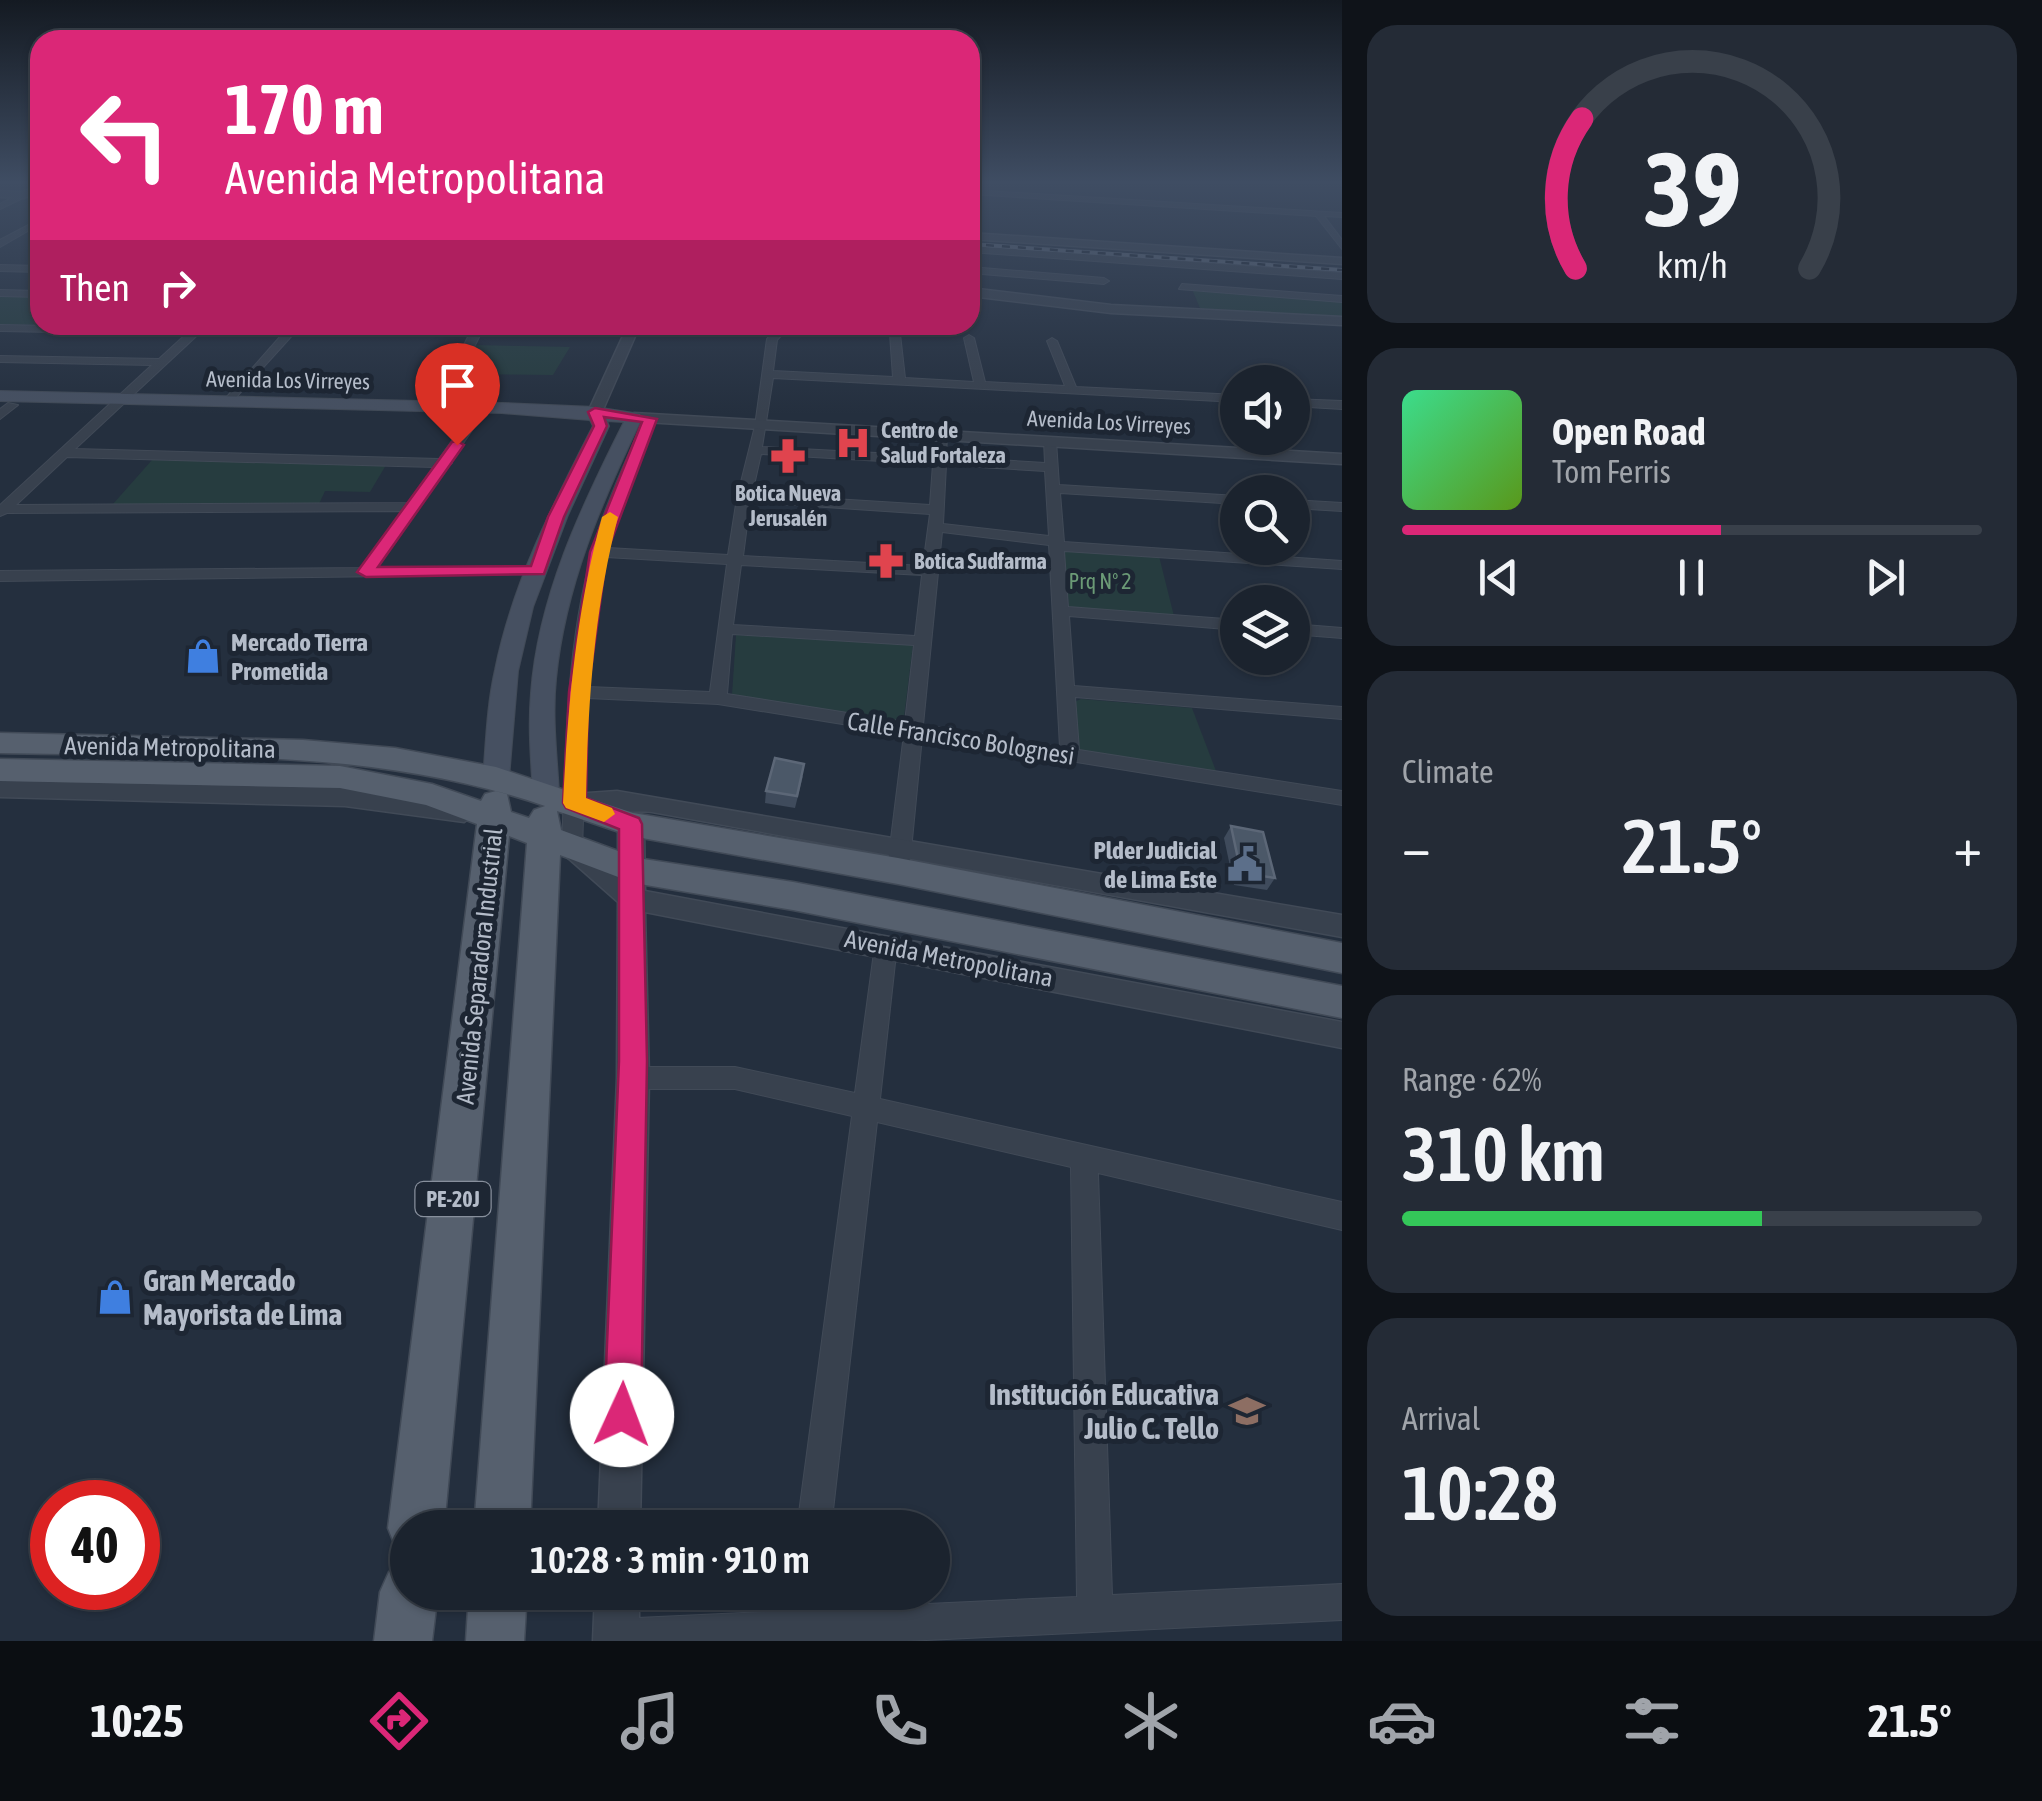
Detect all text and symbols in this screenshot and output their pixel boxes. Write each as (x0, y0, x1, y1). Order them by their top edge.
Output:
text: 170 m (225, 69, 384, 149)
icon: left (60, 70, 190, 200)
text: 39 (1643, 129, 1741, 248)
text: Avenida Metropolitana (225, 152, 606, 204)
text: km/h (1657, 245, 1727, 286)
icon: right (150, 260, 205, 315)
text: Then (60, 266, 130, 309)
pin (415, 343, 500, 446)
icon: arrive (430, 358, 485, 413)
map controls (1220, 365, 1310, 675)
button: sound (1220, 365, 1310, 455)
street label: Avenida Los Virreyes (206, 366, 370, 394)
street label: Avenida Los Virreyes (1027, 405, 1192, 439)
text: Open Road (1552, 410, 1706, 453)
place label: Centro de Salud Fortaleza (881, 417, 1006, 468)
hospital icon: Centro de Salud Fortaleza (834, 424, 872, 462)
pharmacy icon: Botica Nueva Jerusalén (769, 437, 807, 475)
text: Tom Ferris (1552, 453, 1671, 490)
button: search (1220, 475, 1310, 565)
place label: Botica Nueva Jerusalén (735, 480, 841, 531)
pharmacy icon: Botica Sudfarma (867, 542, 905, 580)
place label: Botica Sudfarma (914, 548, 1047, 574)
icon: previous (1471, 550, 1526, 605)
icon: pause (1664, 550, 1719, 605)
icon: next (1858, 550, 1913, 605)
park label: Prq N° 2 (1068, 568, 1132, 594)
button: layers (1220, 585, 1310, 675)
place label: Mercado Tierra Prometida (231, 628, 368, 685)
shop icon: Mercado Tierra Prometida (184, 637, 222, 675)
street label: Calle Francisco Bolognesi (845, 706, 1077, 770)
street label: Avenida Metropolitana (64, 731, 276, 763)
text: Climate (1402, 753, 1494, 790)
text: 21.5° (1622, 803, 1762, 889)
text: − (1402, 815, 1431, 878)
text: + (1953, 815, 1982, 878)
street label: Avenida Separadora Industrial (451, 826, 507, 1106)
place label: Plder Judicial de Lima Este (1093, 836, 1217, 893)
public building icon: Plder Judicial de Lima Este (1226, 845, 1264, 883)
street label: Avenida Metropolitana (843, 924, 1055, 992)
text: Range · 62% (1402, 1061, 1542, 1098)
text: 310 km (1402, 1111, 1605, 1197)
road number: PE-20J (416, 1182, 490, 1216)
place label: Gran Mercado Mayorista de Lima (143, 1263, 342, 1331)
shop icon: Gran Mercado Mayorista de Lima (96, 1278, 134, 1316)
position arrow (570, 1363, 674, 1467)
place label: Institución Educativa Julio C. Tello (989, 1377, 1219, 1445)
school or university icon: Institución Educativa Julio C. Tello (1228, 1392, 1266, 1430)
text: Arrival (1402, 1400, 1480, 1437)
text: 10:28 (1402, 1450, 1558, 1536)
speed limit sign: 40 (30, 1480, 160, 1610)
text: 10:28 · 3 min · 910 m (530, 1538, 810, 1581)
icon: directions (364, 1686, 434, 1756)
icon: music (615, 1686, 685, 1756)
icon: phone (865, 1686, 935, 1756)
icon: climate (1116, 1686, 1186, 1756)
icon: car (1367, 1686, 1437, 1756)
icon: filters (1617, 1686, 1687, 1756)
text: 10:25 (90, 1695, 184, 1747)
text: 21.5° (1868, 1695, 1952, 1747)

